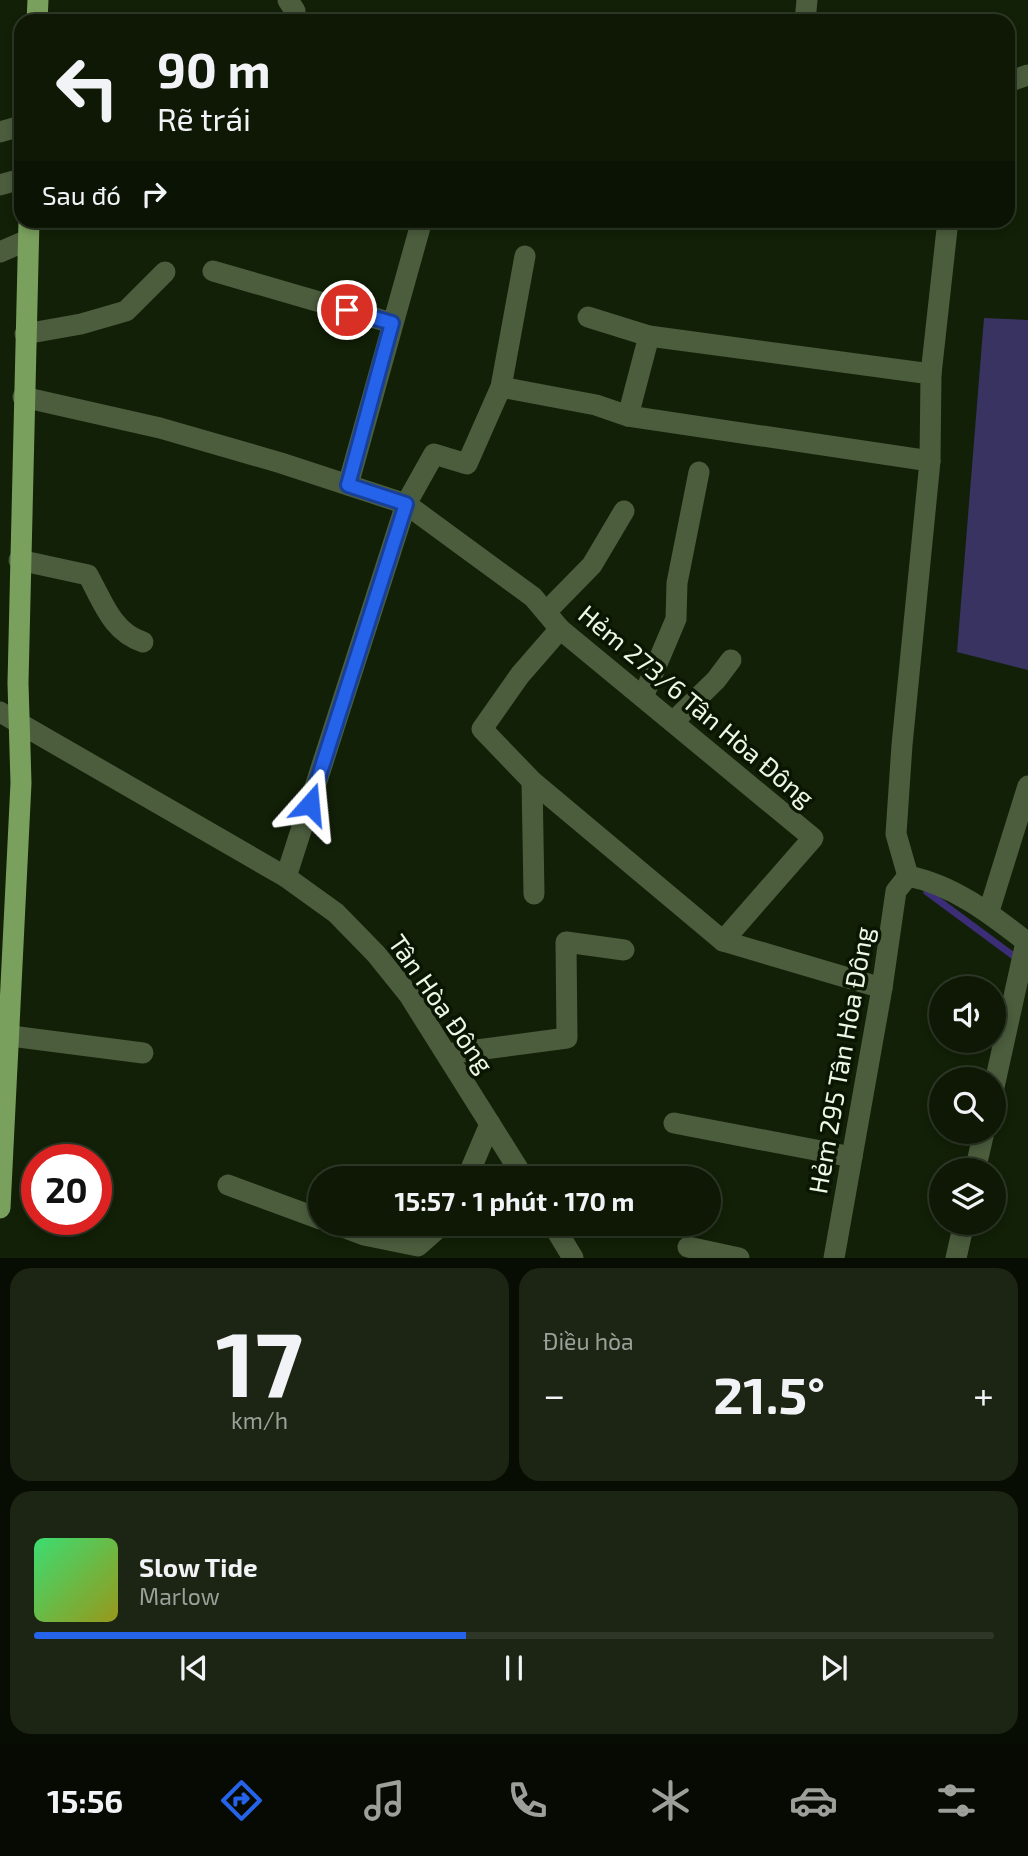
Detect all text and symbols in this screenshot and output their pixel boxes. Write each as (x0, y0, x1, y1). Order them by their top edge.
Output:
text: 90 m (157, 39, 271, 98)
icon: left (42, 42, 133, 133)
text: Rẽ trái (157, 99, 251, 137)
icon: right (135, 175, 173, 213)
text: Sau đó (42, 179, 121, 210)
pin (317, 280, 377, 340)
icon: arrive (328, 291, 366, 329)
street label: Hẻm 273/6 Tân Hòa Đông (573, 597, 821, 813)
position arrow (273, 767, 347, 841)
street label: Hẻm 295 Tân Hòa Đông (801, 924, 879, 1196)
street label: Tân Hòa Đông (383, 928, 501, 1078)
map controls (929, 976, 1006, 1235)
button: sound (929, 976, 1006, 1053)
button: search (929, 1067, 1006, 1144)
speed limit sign: 20 (21, 1144, 112, 1235)
button: layers (929, 1158, 1006, 1235)
text: 15:57 · 1 phút · 170 m (395, 1185, 634, 1216)
text: 17 (216, 1306, 303, 1415)
text: Điều hòa (543, 1327, 634, 1355)
text: 21.5° (713, 1362, 825, 1424)
text: − (543, 1371, 565, 1417)
text: + (973, 1371, 994, 1417)
text: km/h (231, 1406, 288, 1434)
text: Slow Tide (139, 1551, 258, 1582)
text: Marlow (139, 1582, 220, 1610)
icon: previous (175, 1649, 213, 1687)
icon: pause (495, 1649, 533, 1687)
icon: next (815, 1649, 853, 1687)
icon: directions (217, 1776, 266, 1825)
icon: music (360, 1776, 409, 1825)
icon: phone (503, 1776, 552, 1825)
icon: climate (646, 1776, 695, 1825)
icon: car (789, 1776, 838, 1825)
icon: filters (932, 1776, 981, 1825)
text: 15:56 (47, 1781, 123, 1819)

